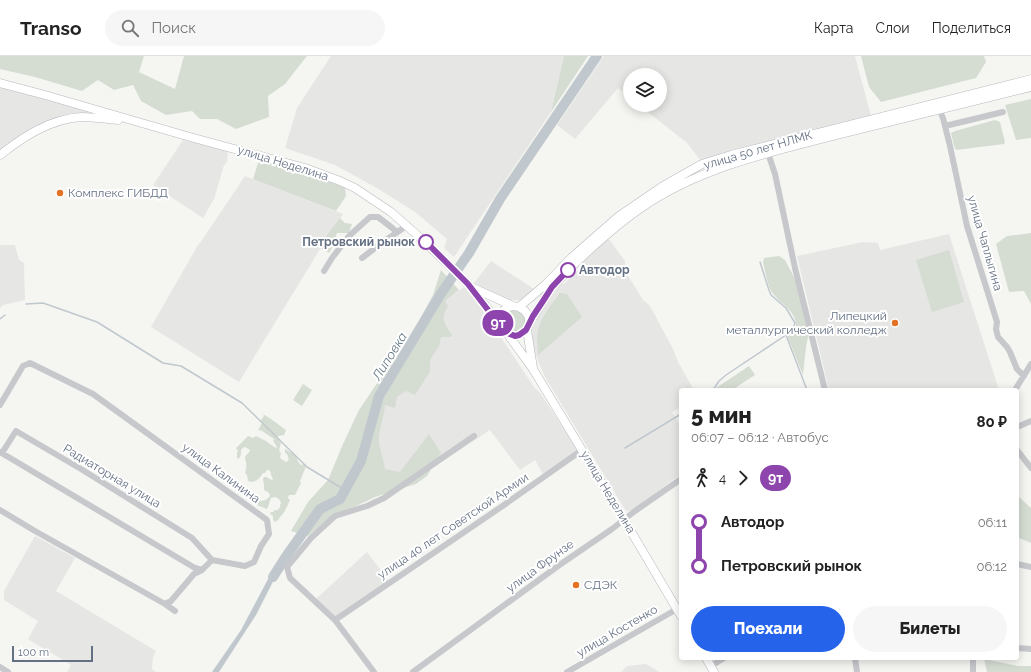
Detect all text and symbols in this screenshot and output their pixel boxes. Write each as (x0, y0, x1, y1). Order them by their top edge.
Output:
search box (105, 10, 385, 46)
text: Transo (20, 17, 81, 39)
icon: search (119, 17, 141, 39)
text: Поиск (151, 19, 196, 37)
text: Карта (814, 20, 853, 36)
text: Слои (875, 20, 910, 36)
text: Поделиться (932, 20, 1011, 36)
map controls (623, 68, 667, 112)
button: layers (623, 68, 667, 112)
street label: улица 50 лет НЛМК (702, 128, 814, 172)
street label: улица Неделина (236, 143, 330, 183)
place label: Комплекс ГИБДД (68, 186, 168, 200)
marker: Комплекс ГИБДД (55, 188, 65, 198)
street label: улица Чаплыгина (965, 194, 1005, 292)
marker: Петровский рынок (418, 234, 434, 250)
place label: Петровский рынок (302, 235, 415, 249)
marker: Автодор (560, 262, 576, 278)
place label: Автодор (579, 263, 630, 277)
place label: Липецкий металлургический колледж (726, 309, 888, 337)
line badge: 9т (480, 310, 516, 336)
text: 9т (490, 315, 506, 331)
marker: Липецкий металлургический колледж (890, 318, 900, 328)
water label: Липовка (368, 329, 410, 384)
text: 5 мин (691, 402, 752, 428)
text: 80 ₽ (976, 413, 1007, 431)
text: 06:07 – 06:12 · Автобус (691, 430, 829, 445)
street label: улица Калинина (179, 440, 263, 506)
street label: Радиаторная улица (61, 441, 163, 511)
street label: улица Неделина (578, 448, 638, 536)
icon: walk (691, 467, 713, 489)
icon: forward (732, 467, 754, 489)
street label: улица 40 лет Советской Армии (375, 470, 531, 582)
text: 9т (768, 470, 783, 486)
text: 4 (719, 471, 726, 486)
text: Автодор (721, 513, 784, 531)
text: 06:11 (978, 515, 1007, 530)
street label: улица Фрунзе (504, 537, 576, 595)
text: Петровский рынок (721, 557, 862, 575)
text: 06:12 (976, 559, 1007, 574)
place label: СДЭК (584, 578, 618, 592)
marker: СДЭК (571, 580, 581, 590)
street label: улица Костенко (574, 602, 660, 660)
button: Поехали (691, 606, 845, 652)
button: Билеты (853, 606, 1007, 652)
scale bar (12, 644, 93, 663)
text: 100 m (18, 646, 49, 659)

